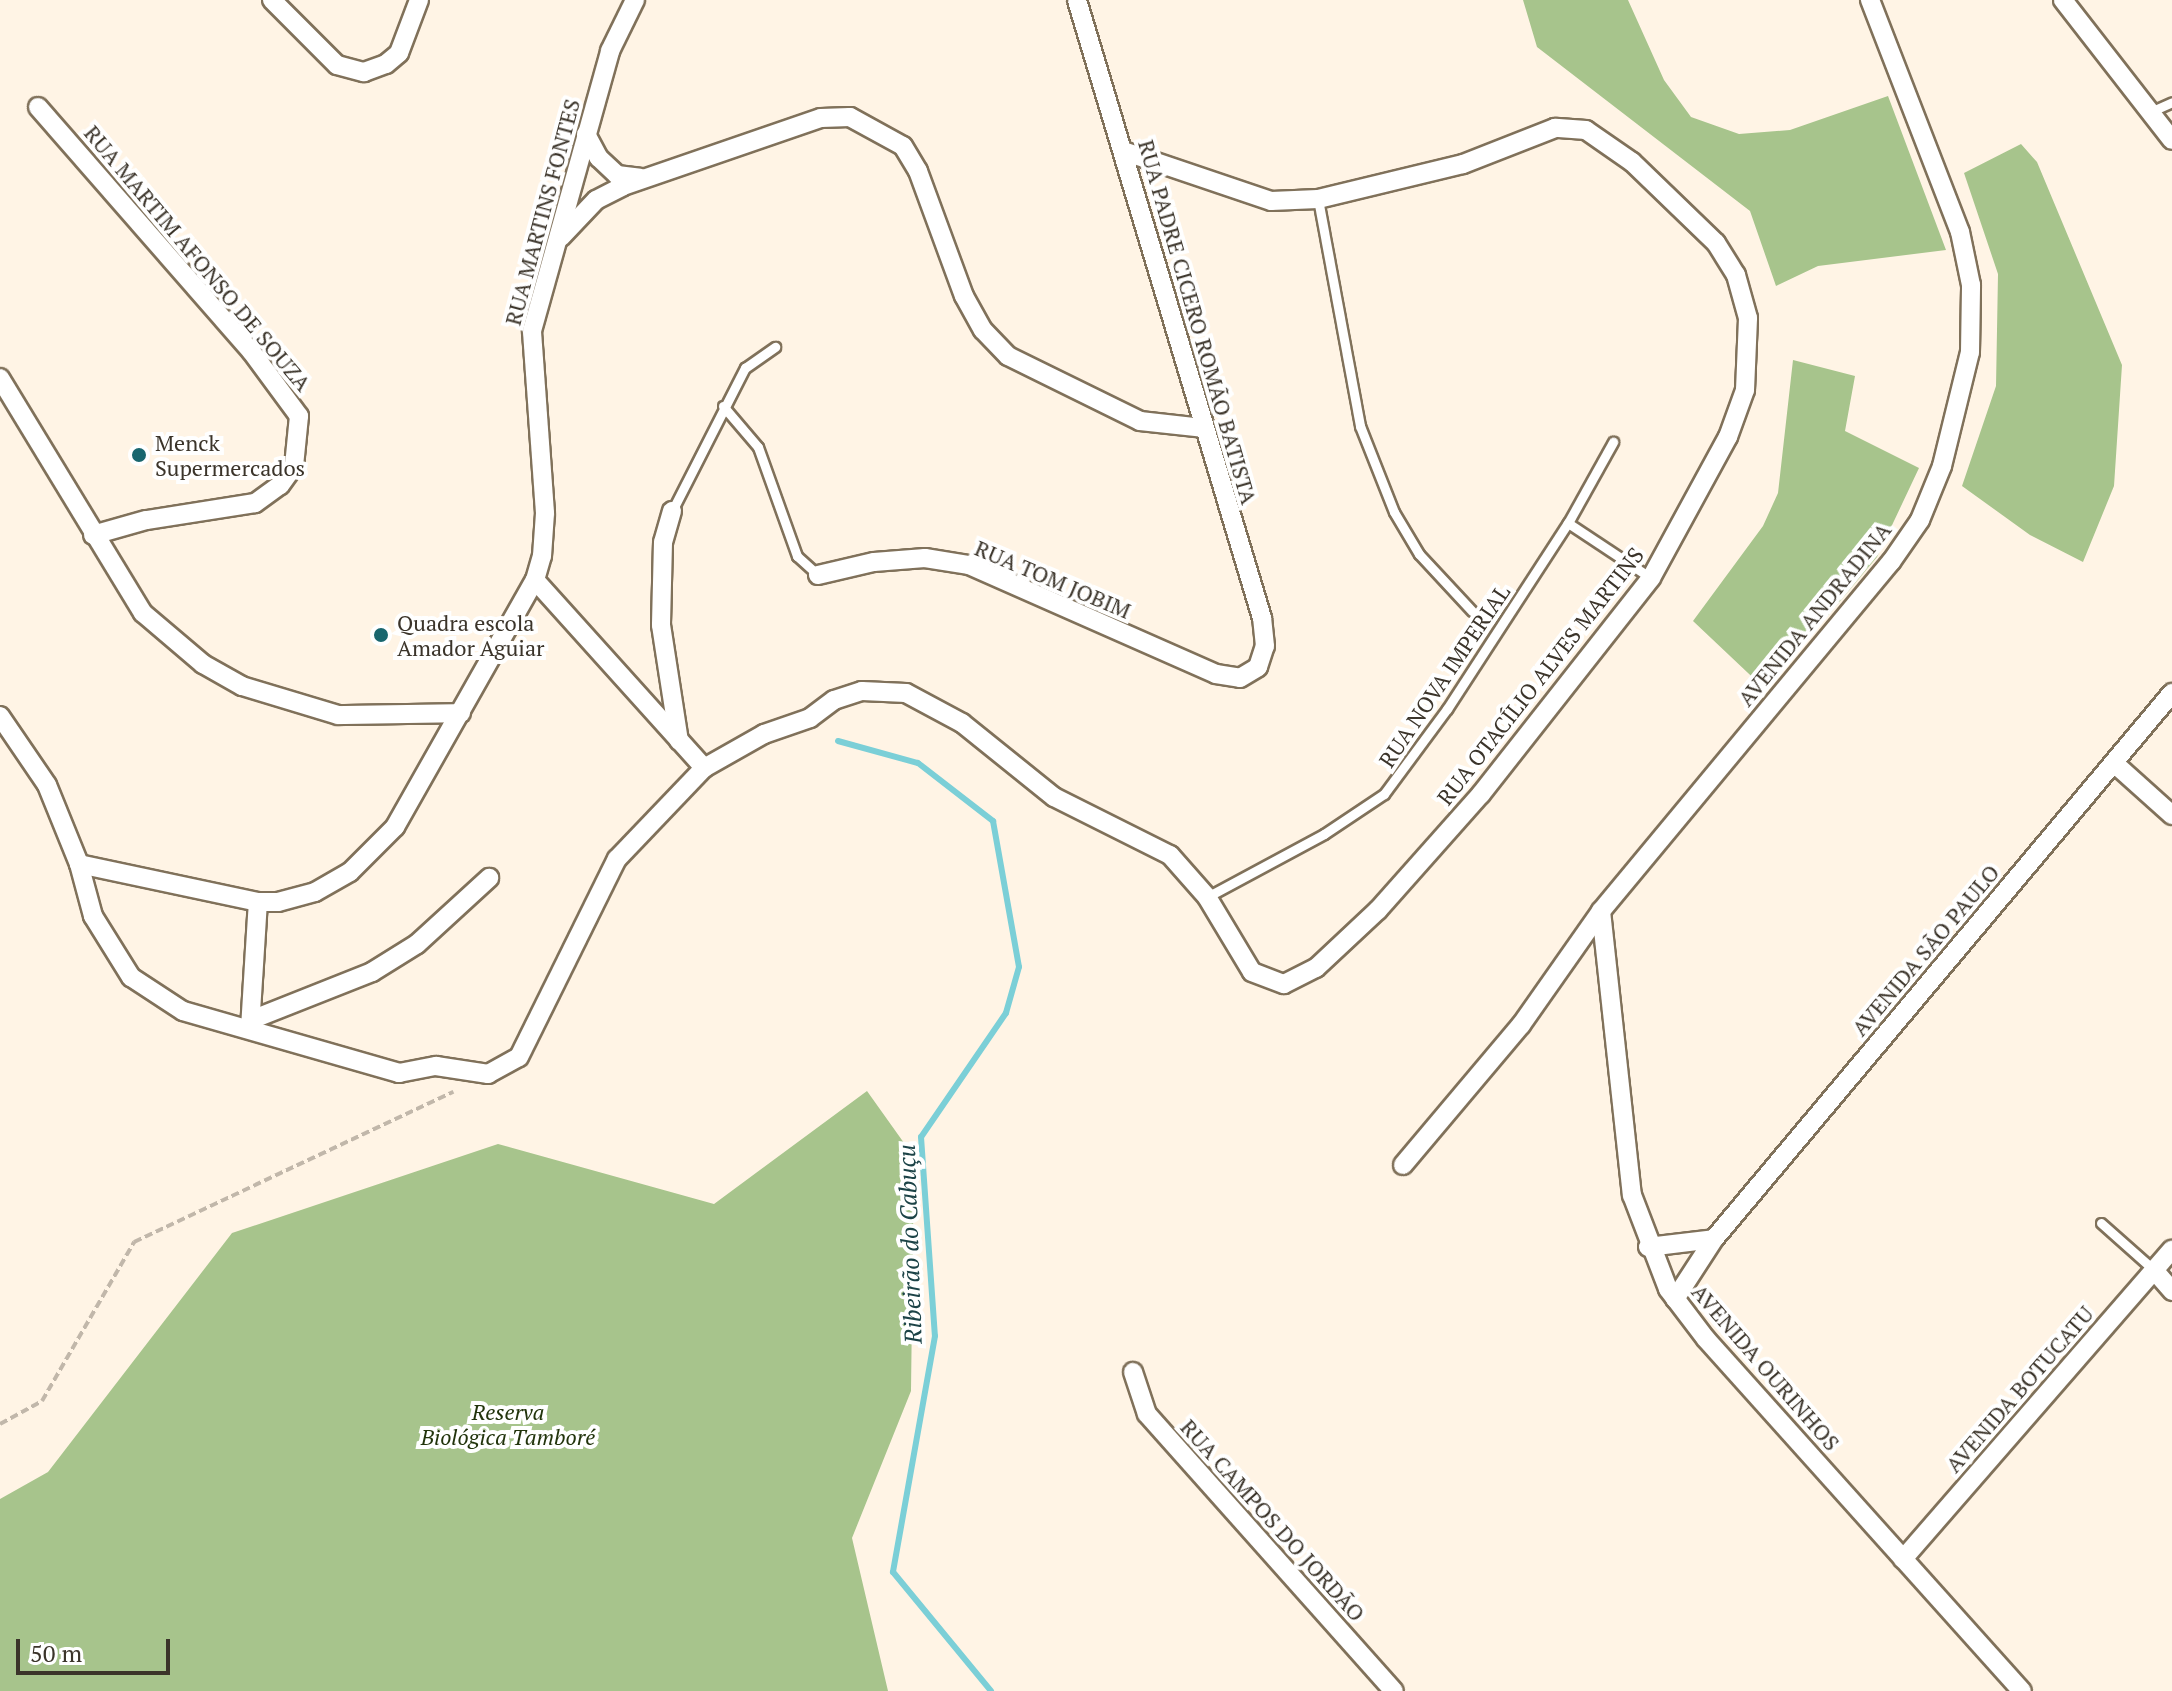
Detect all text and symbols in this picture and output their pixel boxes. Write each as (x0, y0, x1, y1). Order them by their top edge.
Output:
street label: RUA MARTINS FONTES (499, 96, 585, 328)
street label: RUA MARTIM AFONSO DE SOUZA (79, 120, 317, 396)
street label: RUA PADRE CICERO ROMÃO BATISTA (1133, 137, 1263, 507)
place label: Menck Supermercados (155, 429, 305, 480)
marker: Menck Supermercados (130, 446, 148, 464)
street label: AVENIDA ANDRADINA (1732, 517, 1896, 711)
street label: RUA TOM JOBIM (971, 534, 1135, 624)
street label: RUA OTACÍLIO ALVES MARTINS (1431, 542, 1649, 810)
street label: RUA NOVA IMPERIAL (1373, 579, 1515, 773)
place label: Quadra escola Amador Aguiar (397, 609, 545, 660)
marker: Quadra escola Amador Aguiar (372, 626, 390, 644)
street label: AVENIDA SÃO PAULO (1846, 859, 2004, 1041)
water label: Ribeirão do Cabuçu (892, 1144, 928, 1344)
street label: AVENIDA OURINHOS (1686, 1278, 1846, 1456)
street label: AVENIDA BOTUCATU (1939, 1300, 2099, 1478)
park label: Reserva Biológica Tamboré (421, 1398, 595, 1450)
street label: RUA CAMPOS DO JORDÃO (1175, 1414, 1371, 1626)
scale bar (20, 1623, 174, 1673)
text: 50 m (30, 1637, 82, 1669)

